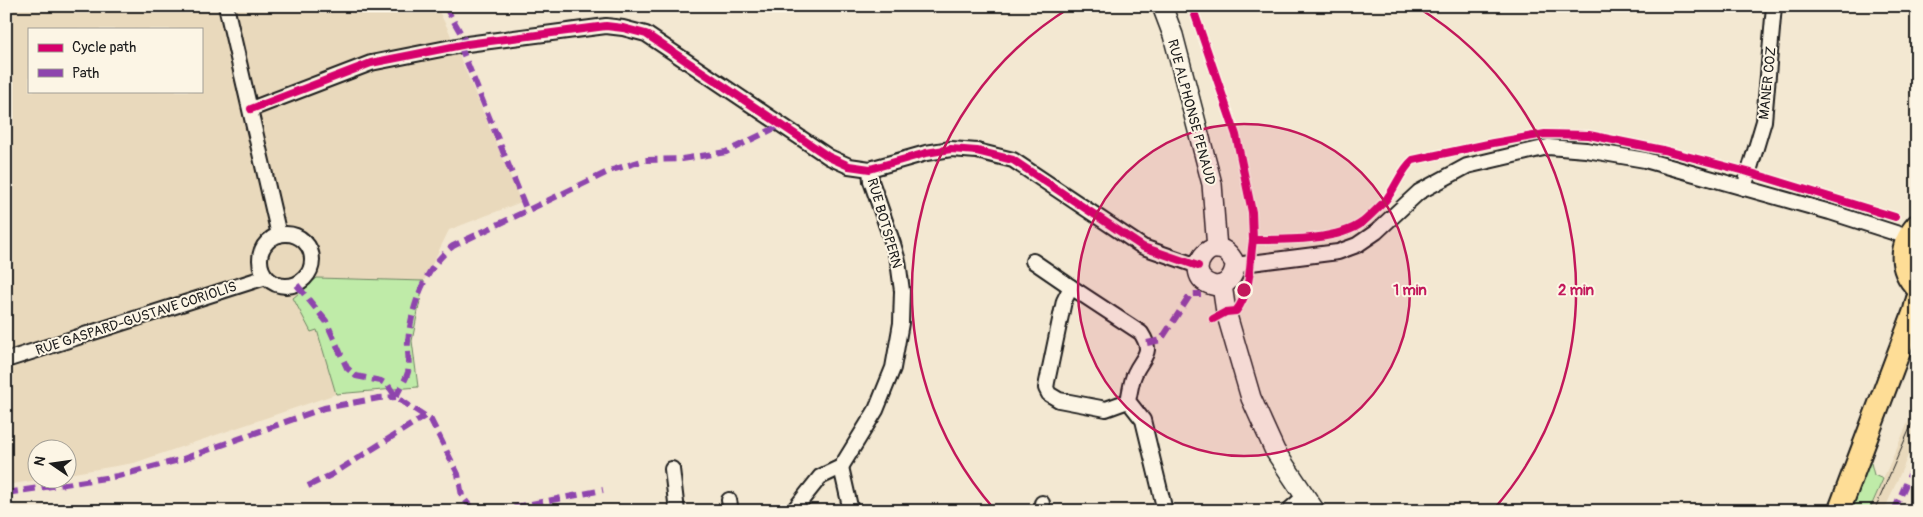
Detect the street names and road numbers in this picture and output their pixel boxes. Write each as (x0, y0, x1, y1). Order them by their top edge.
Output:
street label: RUE ALPHONSE PENAUD (1164, 37, 1219, 187)
street label: MANER COZ (1755, 45, 1780, 121)
street label: RUE BOTSPERN (864, 176, 906, 270)
street label: RUE GASPARD-GUSTAVE CORIOLIS (34, 278, 239, 359)

